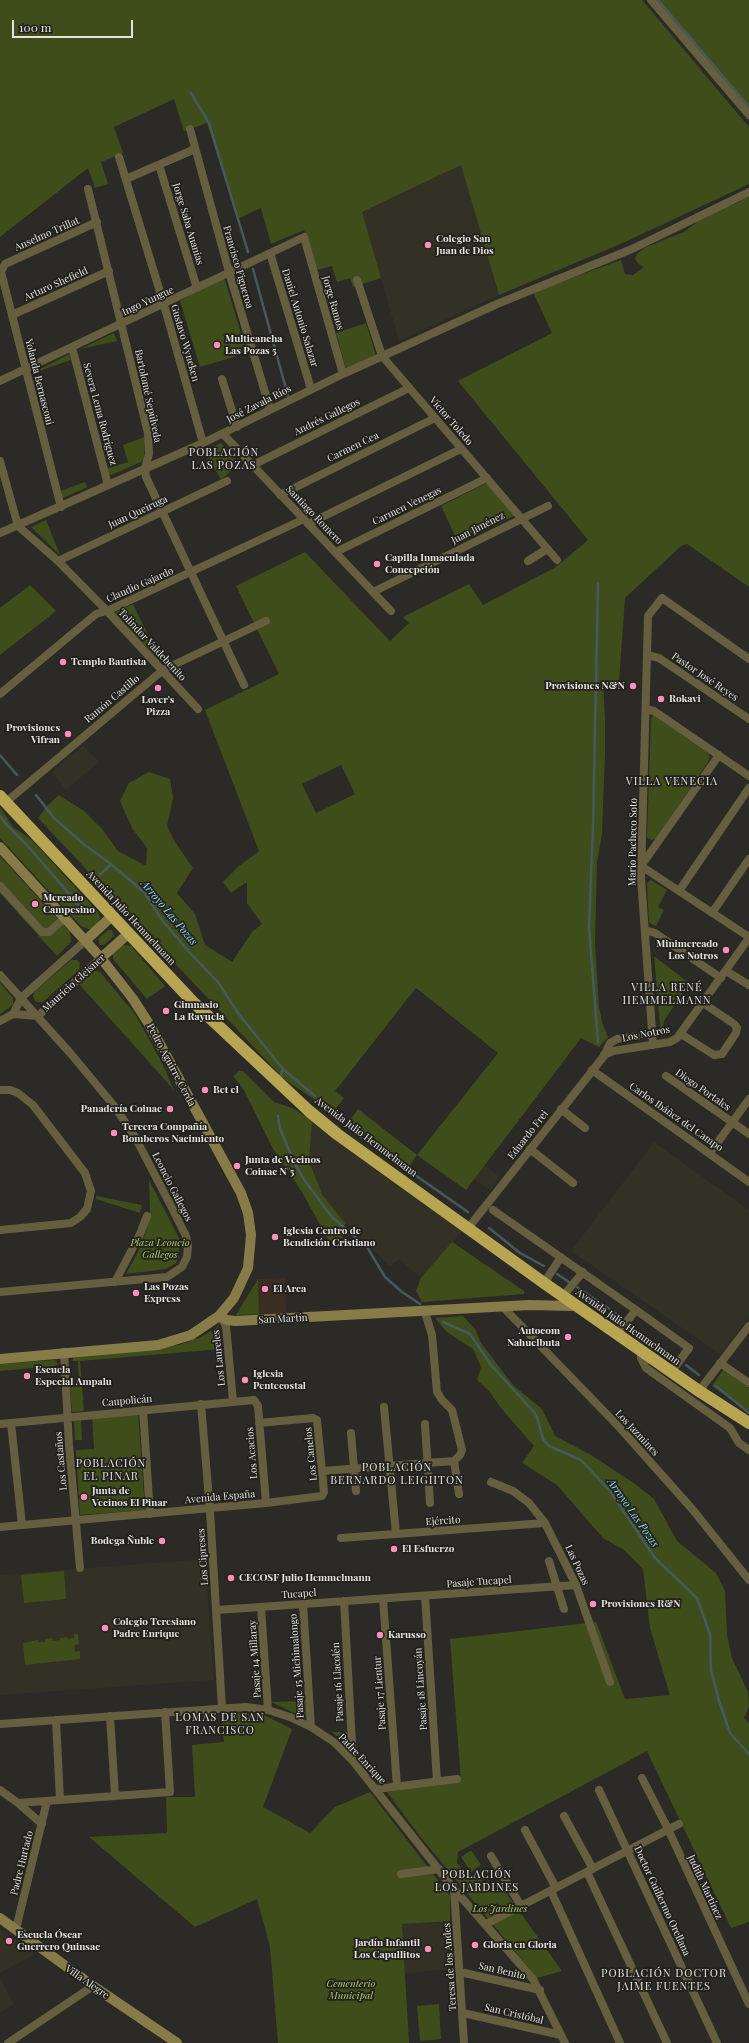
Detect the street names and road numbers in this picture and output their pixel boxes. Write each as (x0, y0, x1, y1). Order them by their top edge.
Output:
street label: Jorge Saba Ananias (170, 182, 206, 266)
street label: Anselmo Trillat (13, 214, 81, 254)
street label: Francisco Figueroa (220, 224, 256, 310)
street label: Arturo Shefield (22, 265, 90, 303)
street label: Daniel Antonio Salazar (279, 267, 321, 369)
street label: Jorge Ramos (320, 274, 346, 332)
street label: Ingo Yungue (120, 284, 176, 318)
street label: Gustavo Wyneken (168, 303, 202, 383)
street label: Yolanda Bernasconi (23, 338, 55, 426)
street label: Bartolomé Sepúlveda (132, 348, 164, 444)
street label: Severa Lema Rodríguez (81, 361, 119, 467)
street label: José Zavala Ríos (225, 383, 293, 425)
street label: Víctor Toledo (427, 394, 475, 448)
street label: Andrés Gallegos (292, 396, 362, 438)
street label: Carmen Cea (325, 429, 381, 465)
street label: Santiago Romero (283, 483, 345, 547)
street label: Carmen Venegas (371, 484, 443, 528)
street label: Juan Queiruga (106, 493, 170, 531)
street label: Juan Jiménez (449, 509, 507, 547)
street label: Claudio Gajardo (104, 565, 176, 605)
street label: Tolindor Valdebenito (116, 607, 188, 683)
street label: Pastor José Reyes (669, 650, 741, 704)
street label: Ramón Castillo (82, 672, 142, 726)
street label: Mario Pacheco Soto (626, 798, 640, 886)
street label: Avenida Julio Hemmelmann (84, 868, 178, 968)
street label: Mauricio Gleisner (40, 952, 108, 1014)
street label: Pedro Aguirre Cerda (144, 1021, 198, 1109)
street label: Los Notros (621, 1023, 671, 1045)
street label: Diego Portales (673, 1066, 733, 1114)
street label: Carlos Ibáñez del Campo (627, 1080, 725, 1154)
street label: Avenida Julio Hemmelmann (312, 1095, 420, 1179)
street label: Eduardo Frei (505, 1108, 551, 1162)
street label: Leoncio Gallegos (149, 1150, 195, 1224)
street label: Avenida Julio Hemmelmann (573, 1286, 683, 1368)
street label: San Martín (258, 1312, 308, 1326)
street label: Los Laureles (210, 1329, 228, 1387)
street label: Caupolicán (101, 1393, 153, 1409)
street label: Los Jazmines (613, 1408, 661, 1458)
street label: Los Acacios (244, 1426, 260, 1480)
street label: Los Canelos (302, 1427, 320, 1481)
street label: Los Castaños (52, 1431, 70, 1491)
street label: Avenida España (184, 1488, 256, 1506)
street label: Ejército (425, 1514, 461, 1528)
street label: Los Cipreses (195, 1528, 211, 1586)
street label: Las Pozas (562, 1543, 592, 1587)
street label: Pasaje Tucapel (446, 1574, 512, 1590)
street label: Tucapel (281, 1587, 317, 1601)
street label: Pasaje 15 Michimalongo (287, 1613, 307, 1719)
street label: Pasaje 14 Millaray (246, 1620, 264, 1698)
street label: Pasaje 16 Llacolén (330, 1642, 346, 1722)
street label: Pasaje 18 Lincoyán (412, 1647, 430, 1731)
street label: Pasaje 17 Lientur (371, 1656, 389, 1730)
street label: Padre Enrique (336, 1731, 388, 1787)
street label: Padre Hurtado (8, 1830, 36, 1896)
street label: Doctor Guillermo Orellana (631, 1844, 693, 1958)
street label: Judith Martínez (685, 1853, 725, 1921)
street label: Teresa de los Andes (441, 1923, 459, 2011)
street label: San Benito (477, 1960, 527, 1982)
street label: Villa Alegre (63, 1963, 111, 2001)
street label: San Cristóbal (483, 2001, 545, 2027)

